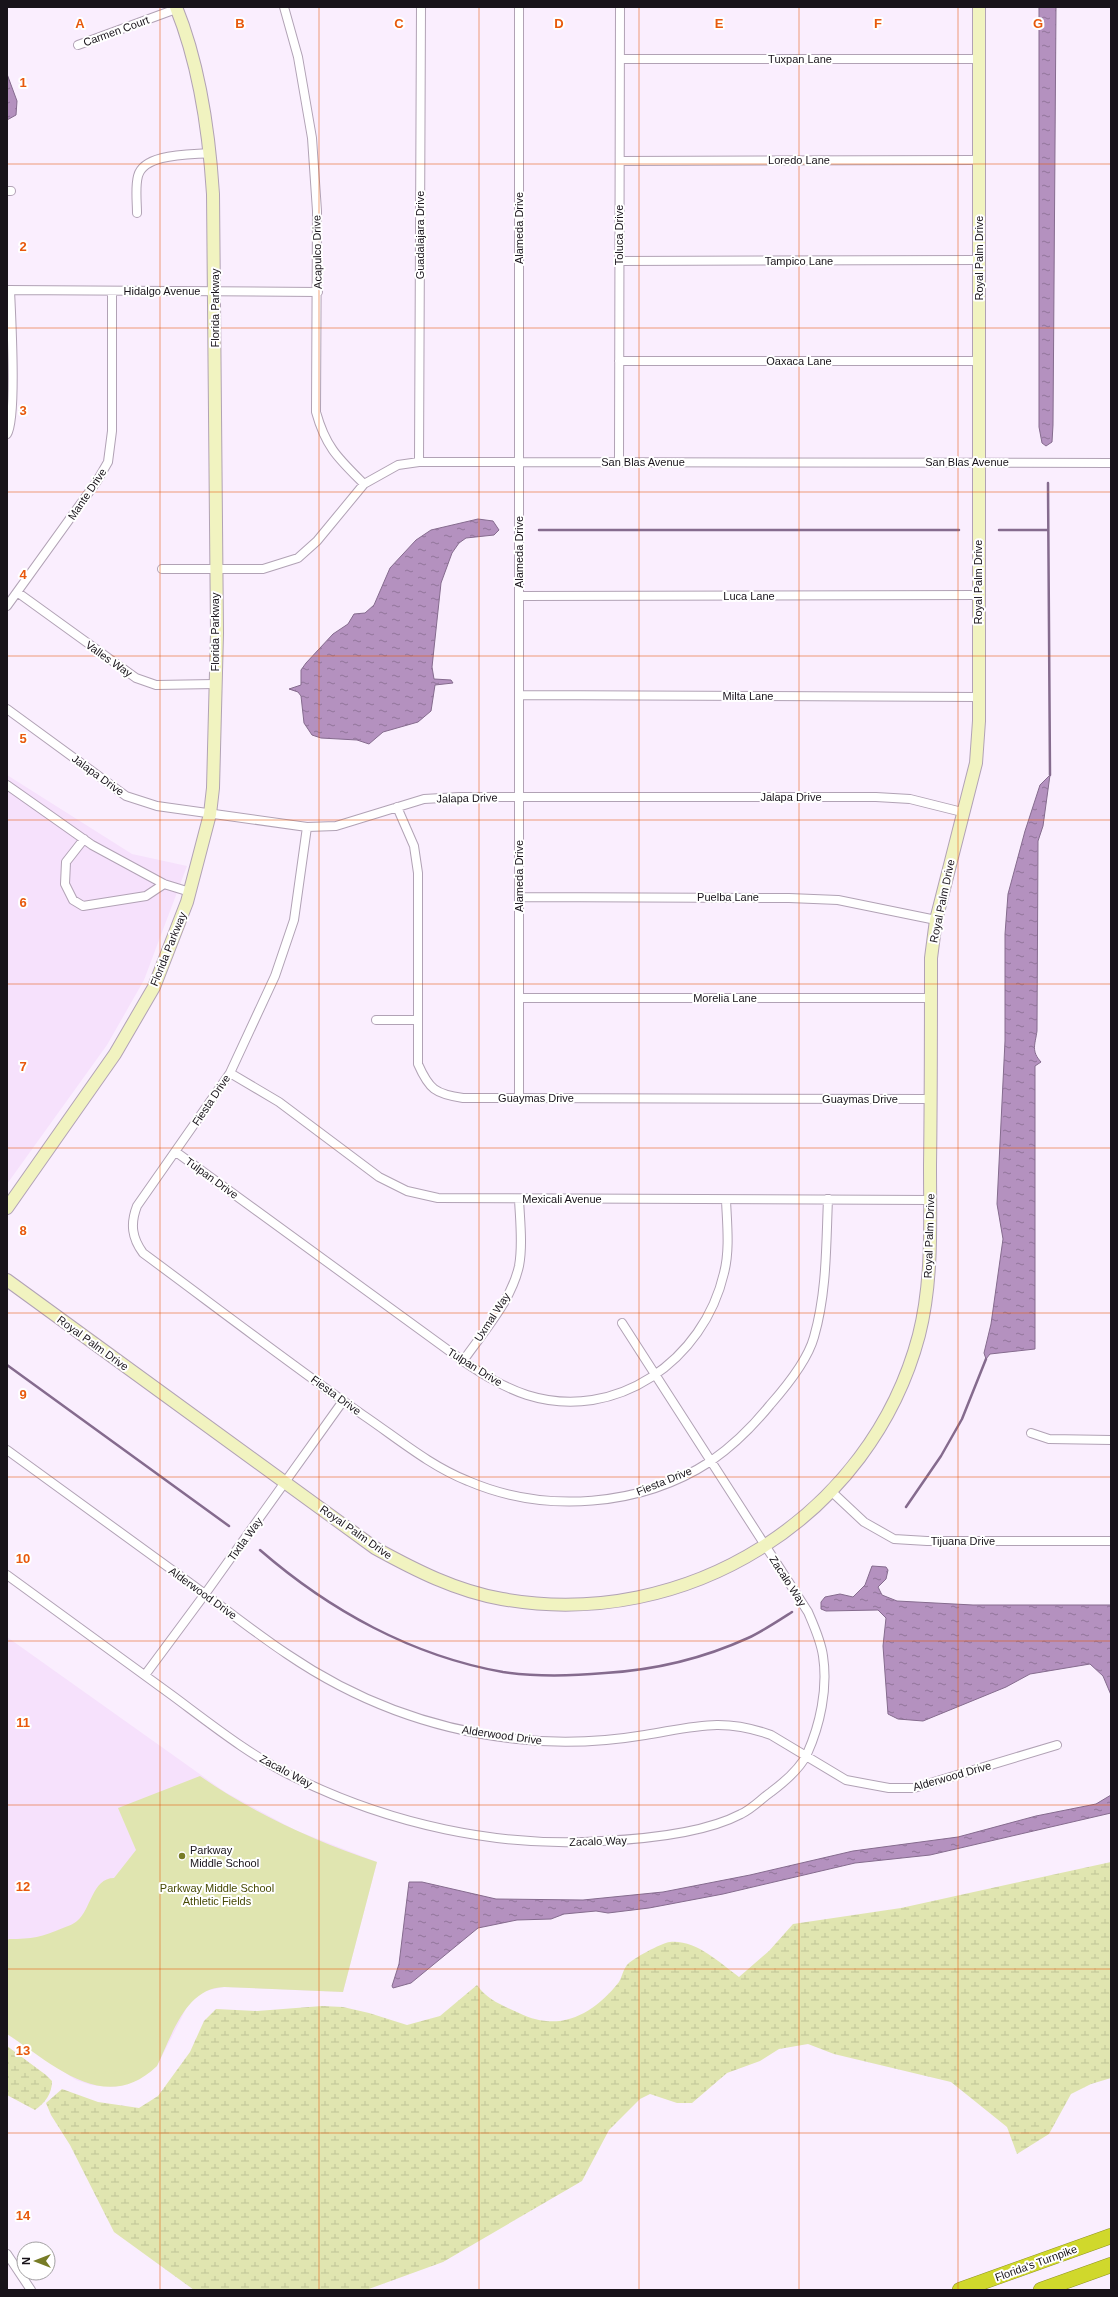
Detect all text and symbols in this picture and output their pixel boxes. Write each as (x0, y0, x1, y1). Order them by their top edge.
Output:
street label: Carmen Court (81, 14, 151, 48)
text: A (75, 16, 85, 31)
text: B (235, 16, 245, 31)
text: C (394, 16, 404, 31)
text: D (554, 16, 564, 31)
text: E (715, 16, 724, 31)
text: F (874, 16, 882, 31)
text: G (1033, 16, 1043, 31)
street label: Tuxpan Lane (768, 53, 832, 65)
text: 1 (19, 75, 27, 90)
street label: Loredo Lane (768, 154, 830, 166)
street label: Guadalajara Drive (414, 191, 426, 279)
street label: Alameda Drive (513, 192, 525, 264)
street label: Toluca Drive (613, 205, 625, 265)
street label: Acapulco Drive (310, 215, 324, 289)
street label: Royal Palm Drive (973, 216, 985, 300)
text: 2 (19, 239, 27, 254)
street label: Tampico Lane (765, 255, 833, 267)
street label: Florida Parkway (209, 268, 221, 347)
street label: Hidalgo Avenue (124, 285, 200, 297)
street label: Oaxaca Lane (766, 355, 832, 367)
text: 3 (19, 403, 27, 418)
street label: San Blas Avenue (601, 456, 685, 468)
street label: San Blas Avenue (925, 456, 1009, 468)
street label: Mante Drive (65, 466, 109, 522)
street label: Alameda Drive (513, 516, 525, 588)
street label: Royal Palm Drive (972, 540, 984, 624)
text: 4 (19, 567, 27, 582)
street label: Luca Lane (723, 590, 775, 602)
street label: Florida Parkway (209, 592, 221, 671)
street label: Valles Way (84, 639, 135, 680)
street label: Milta Lane (723, 690, 773, 702)
text: 5 (19, 731, 27, 746)
street label: Jalapa Drive (70, 752, 126, 798)
street label: Jalapa Drive (436, 791, 498, 805)
street label: Jalapa Drive (760, 791, 822, 803)
street label: Alameda Drive (513, 840, 525, 912)
street label: Royal Palm Drive (927, 858, 957, 944)
street label: Puelba Lane (697, 891, 759, 903)
text: 6 (19, 895, 27, 910)
street label: Florida Parkway (148, 910, 189, 988)
street label: Morelia Lane (693, 992, 757, 1004)
text: 7 (19, 1059, 27, 1074)
street label: Fiesta Drive (190, 1072, 232, 1128)
street label: Guaymas Drive (498, 1092, 574, 1104)
street label: Guaymas Drive (822, 1093, 898, 1105)
street label: Tulpan Drive (183, 1155, 241, 1201)
street label: Mexicali Avenue (522, 1193, 602, 1205)
street label: Royal Palm Drive (922, 1193, 936, 1279)
text: 8 (19, 1223, 27, 1238)
street label: Uxmal Way (472, 1290, 513, 1344)
street label: Royal Palm Drive (55, 1313, 131, 1373)
street label: Tulpan Drive (446, 1345, 504, 1389)
street label: Fiesta Drive (309, 1373, 363, 1417)
text: 9 (19, 1387, 27, 1402)
street label: Fiesta Drive (635, 1464, 693, 1498)
street label: Royal Palm Drive (318, 1503, 394, 1561)
street label: Tixtla Way (225, 1515, 265, 1563)
street label: Tijuana Drive (931, 1535, 995, 1547)
text: 10 (16, 1551, 30, 1566)
street label: Zacalo Way (767, 1554, 809, 1609)
street label: Alderwood Drive (167, 1564, 239, 1622)
text: 11 (16, 1715, 30, 1730)
street label: Alderwood Drive (461, 1723, 543, 1747)
street label: Zacalo Way (258, 1752, 315, 1790)
street label: Alderwood Drive (912, 1759, 992, 1793)
street label: Zacalo Way (569, 1834, 628, 1848)
place label: Parkway Middle School (190, 1844, 259, 1869)
marker: Parkway Middle School (177, 1851, 187, 1861)
text: 12 (16, 1879, 30, 1894)
park label: Parkway Middle School Athletic Fields (160, 1882, 274, 1907)
text: 13 (16, 2043, 30, 2058)
text: 14 (16, 2208, 31, 2223)
north arrow (16, 2241, 56, 2281)
street label: Florida's Turnpike (993, 2243, 1079, 2283)
text: N (20, 2257, 32, 2265)

